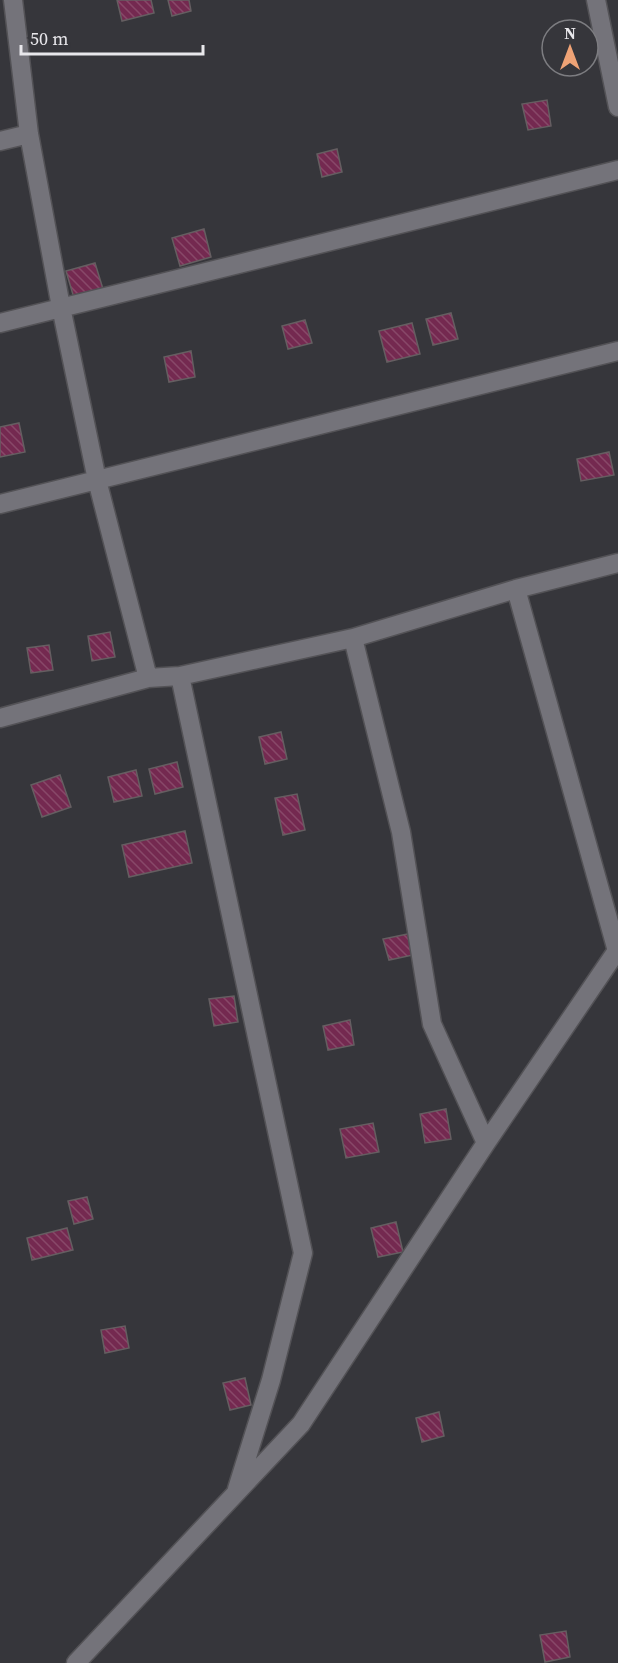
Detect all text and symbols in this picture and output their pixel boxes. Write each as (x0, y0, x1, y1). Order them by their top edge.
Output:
scale bar (21, 18, 202, 56)
north arrow (540, 18, 600, 78)
text: N (564, 22, 576, 44)
text: 50 m (30, 26, 68, 51)

